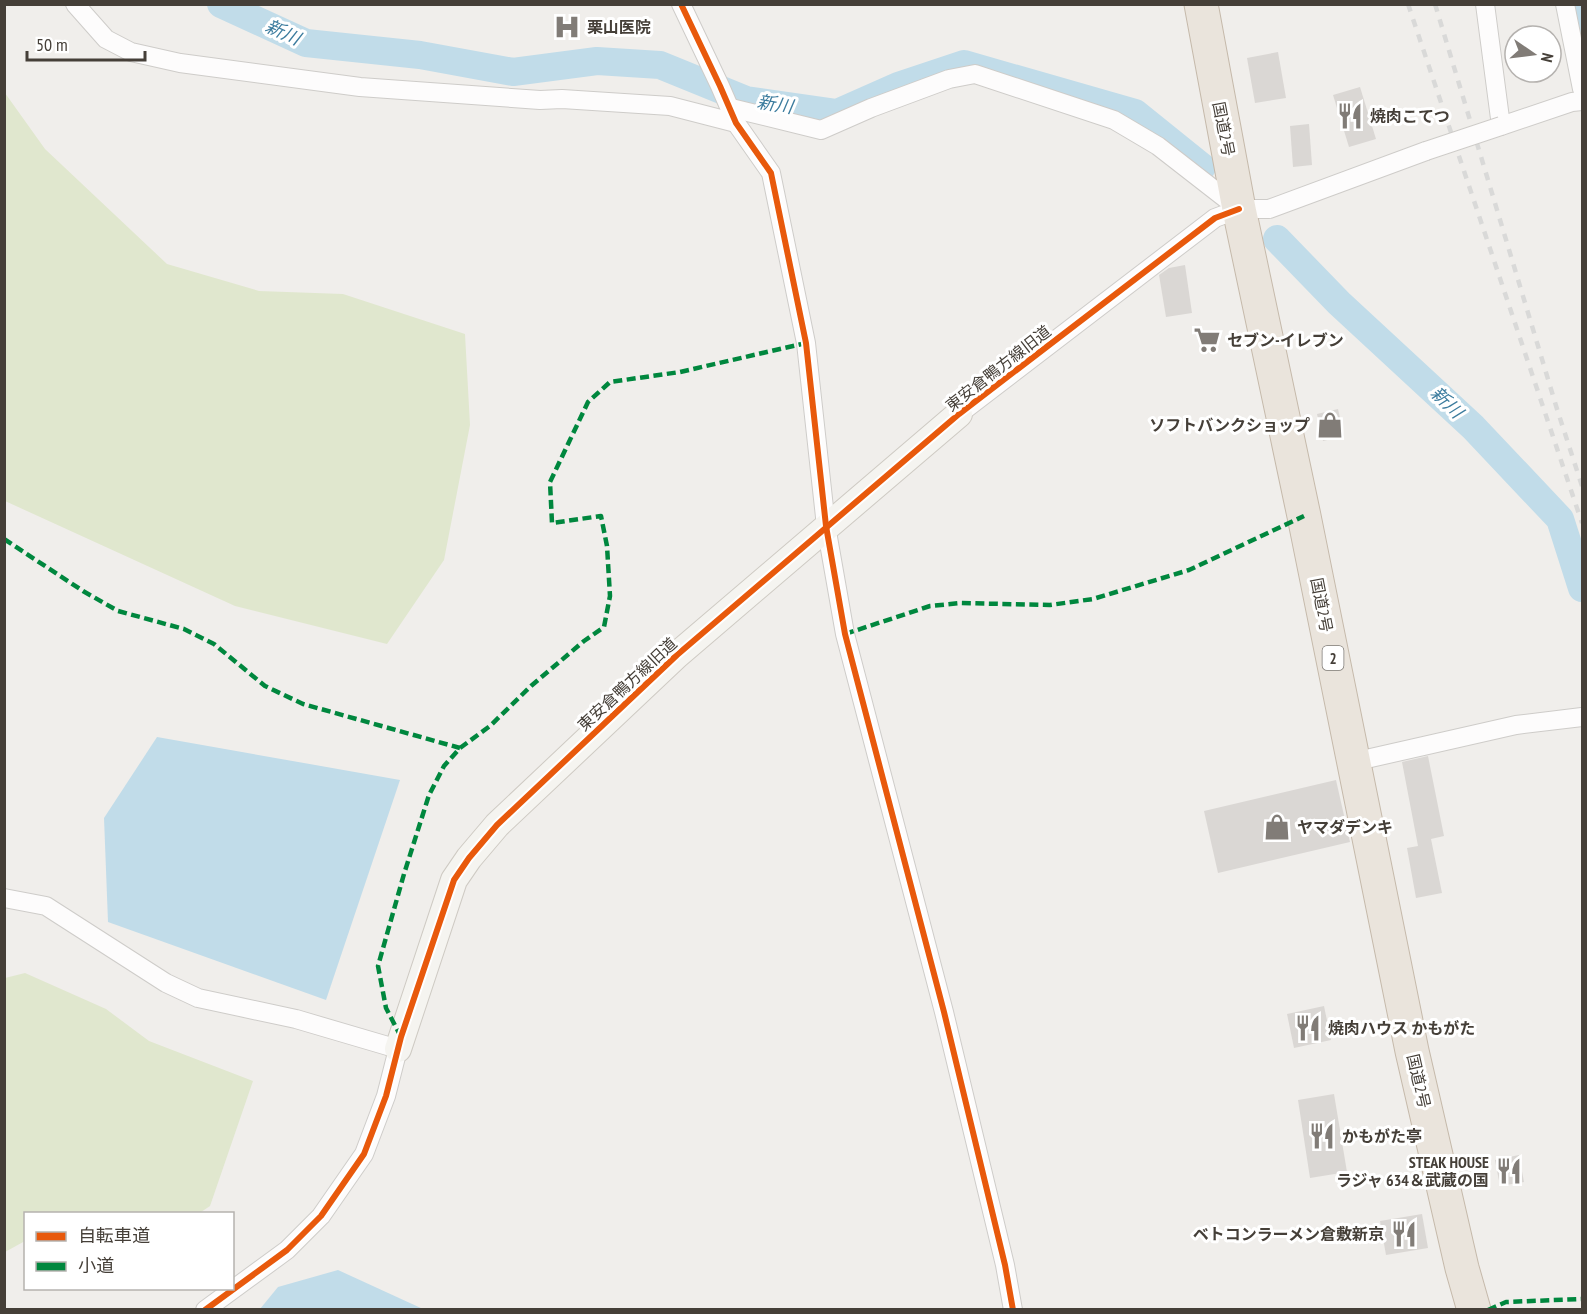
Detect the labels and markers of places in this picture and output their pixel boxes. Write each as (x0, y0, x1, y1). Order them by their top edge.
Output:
hospital icon: 栗山医院 (552, 12, 582, 42)
place label: 栗山医院 (587, 17, 651, 37)
restaurant icon: 焼肉こてつ (1335, 101, 1365, 131)
place label: 焼肉こてつ (1370, 106, 1450, 126)
supermarket icon: セブン-イレブン (1192, 325, 1222, 355)
place label: セブン-イレブン (1227, 330, 1344, 350)
shop icon: ソフトバンクショップ (1315, 410, 1345, 440)
place label: ソフトバンクショップ (1149, 415, 1310, 435)
shop icon: ヤマダデンキ (1262, 812, 1292, 842)
place label: ヤマダデンキ (1297, 817, 1393, 837)
restaurant icon: 焼肉ハウス かもがた (1293, 1013, 1323, 1043)
place label: 焼肉ハウス かもがた (1328, 1018, 1475, 1038)
restaurant icon: かもがた亭 (1307, 1121, 1337, 1151)
place label: かもがた亭 (1342, 1126, 1422, 1146)
place label: STEAK HOUSE ラジャ 634＆武蔵の国 (1336, 1152, 1489, 1190)
restaurant icon: STEAK HOUSE ラジャ 634＆武蔵の国 (1494, 1156, 1524, 1186)
restaurant icon: ベトコンラーメン倉敷新京 (1389, 1219, 1419, 1249)
place label: ベトコンラーメン倉敷新京 (1193, 1224, 1384, 1244)

